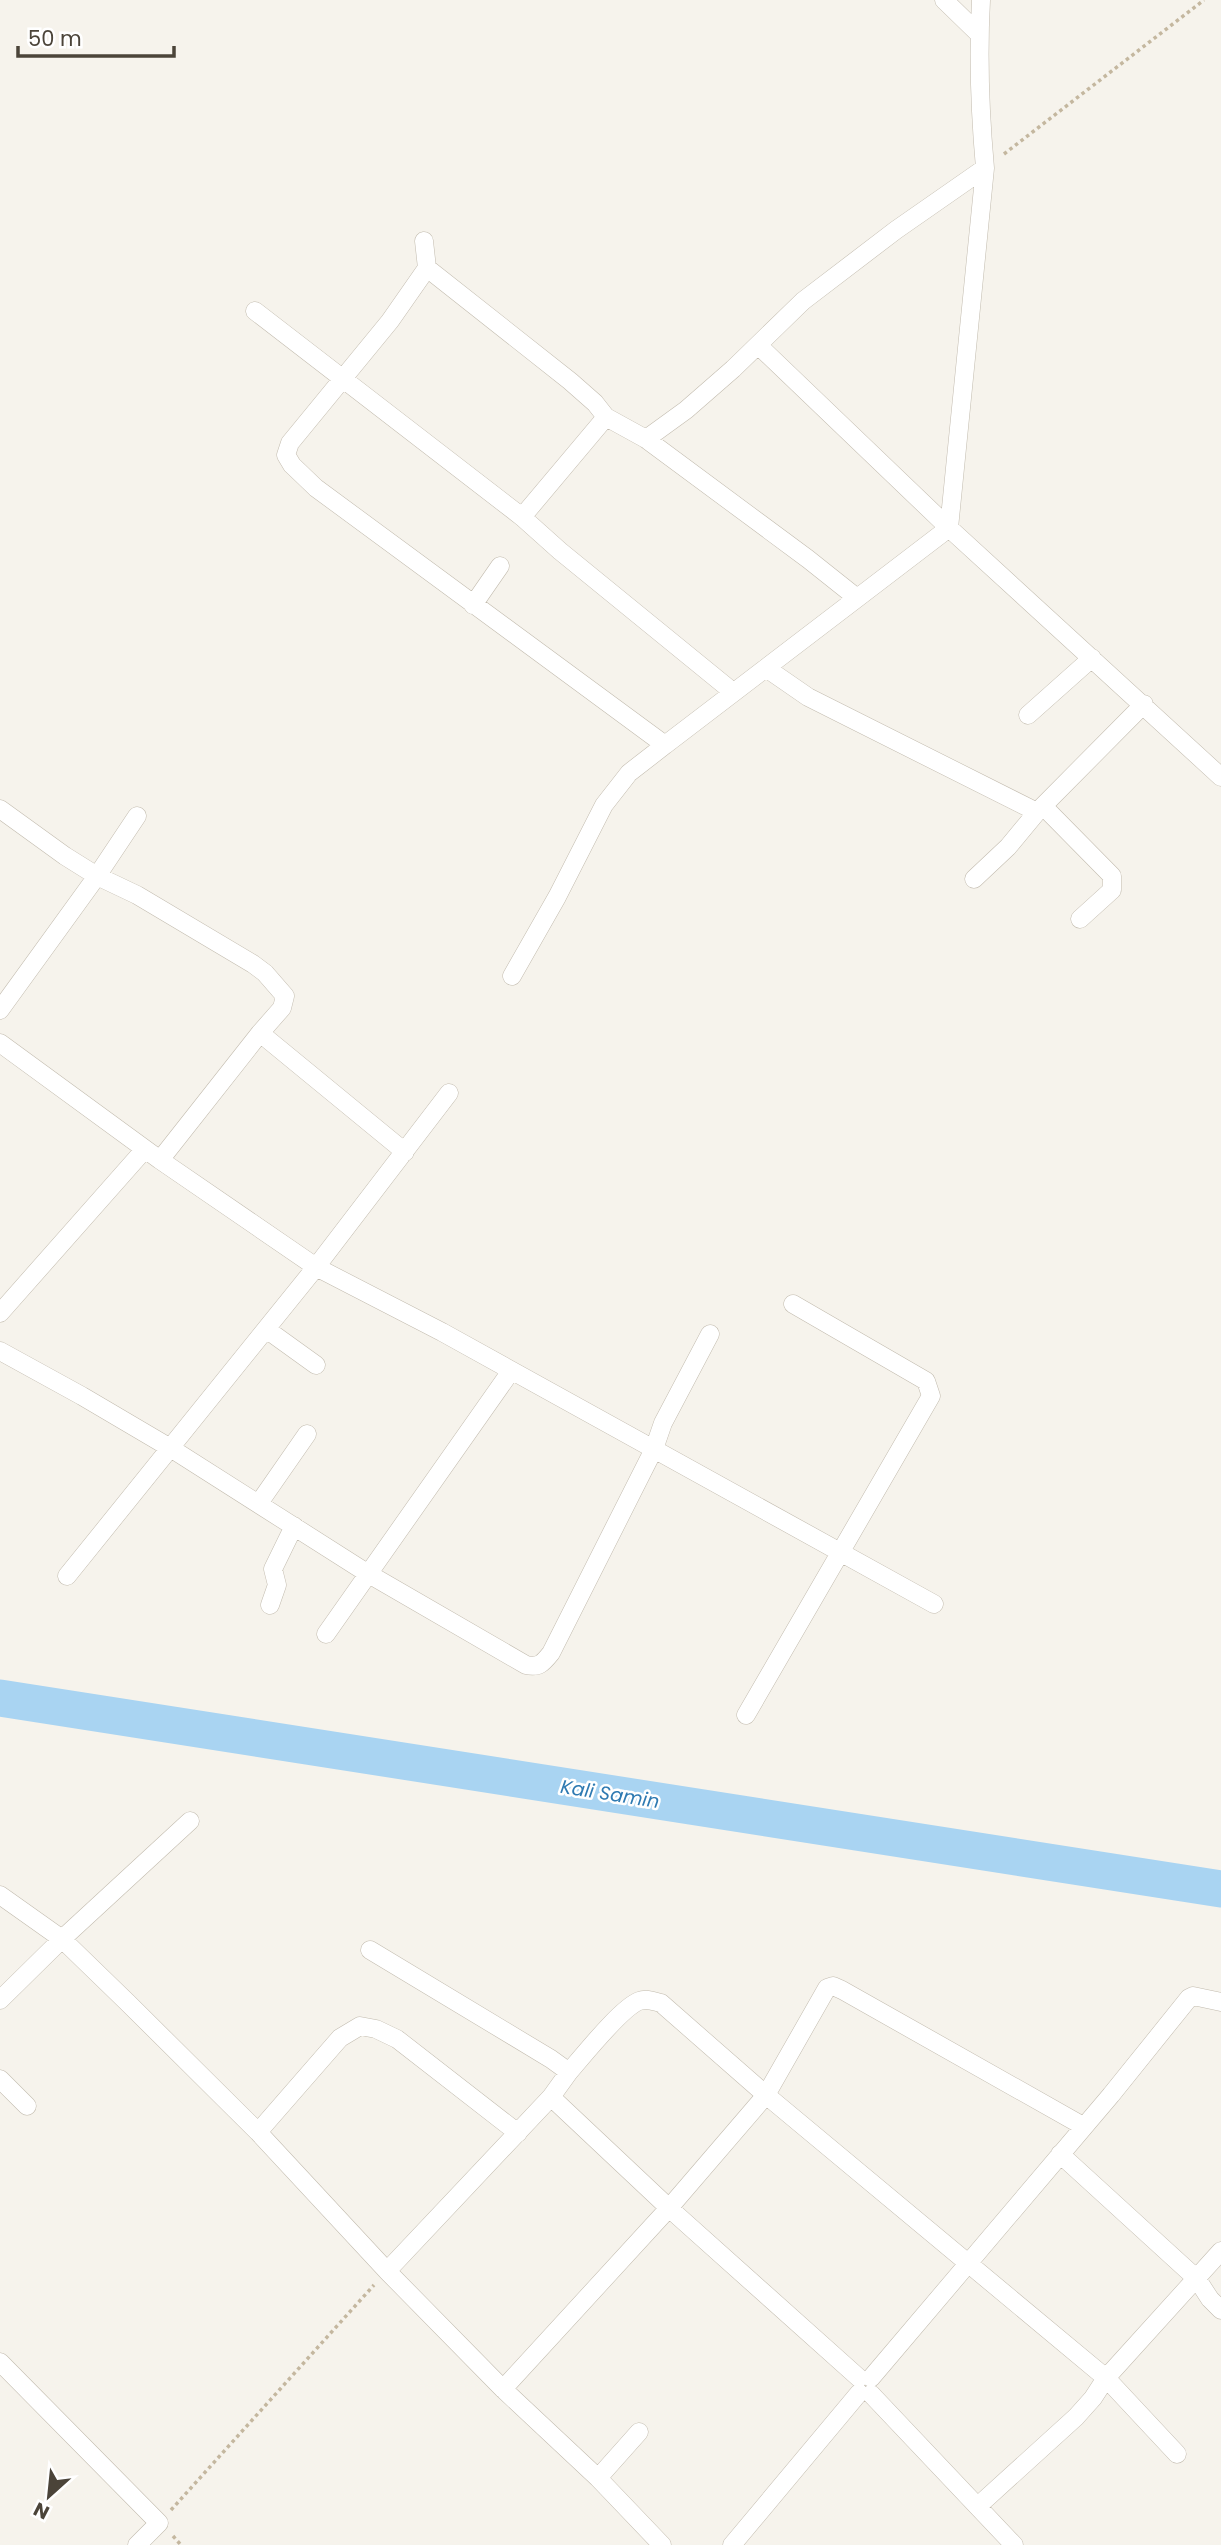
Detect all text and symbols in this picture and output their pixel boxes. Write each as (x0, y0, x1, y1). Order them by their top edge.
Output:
scale bar (18, 14, 173, 58)
text: 50 m (28, 24, 82, 53)
water label: Kali Samin (559, 1773, 661, 1815)
north arrow (14, 2461, 84, 2531)
text: N (29, 2495, 54, 2526)

